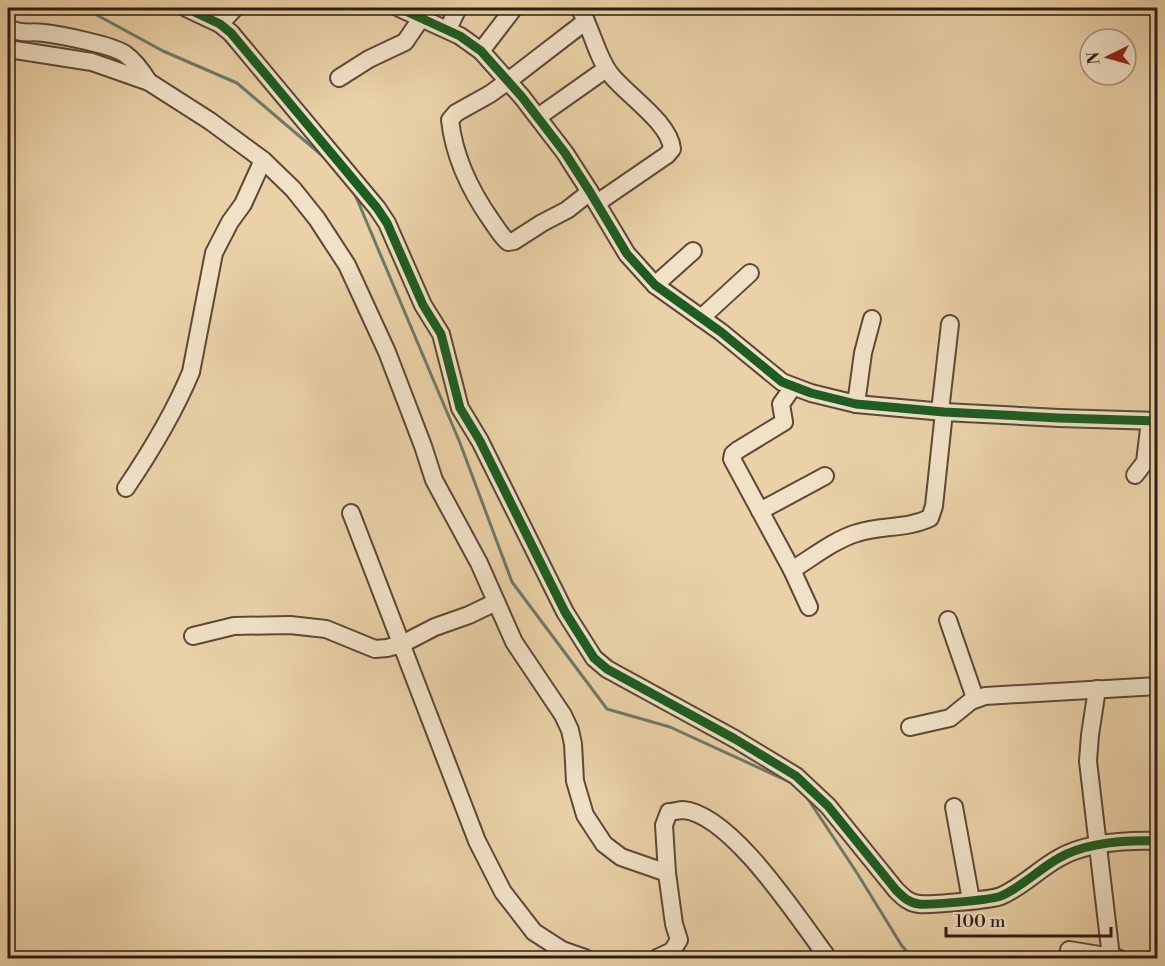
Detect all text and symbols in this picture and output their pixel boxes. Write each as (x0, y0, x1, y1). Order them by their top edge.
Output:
north arrow (1078, 27, 1138, 87)
text: N (1084, 51, 1105, 65)
scale bar (946, 900, 1111, 938)
text: 100 m (955, 910, 1006, 933)

